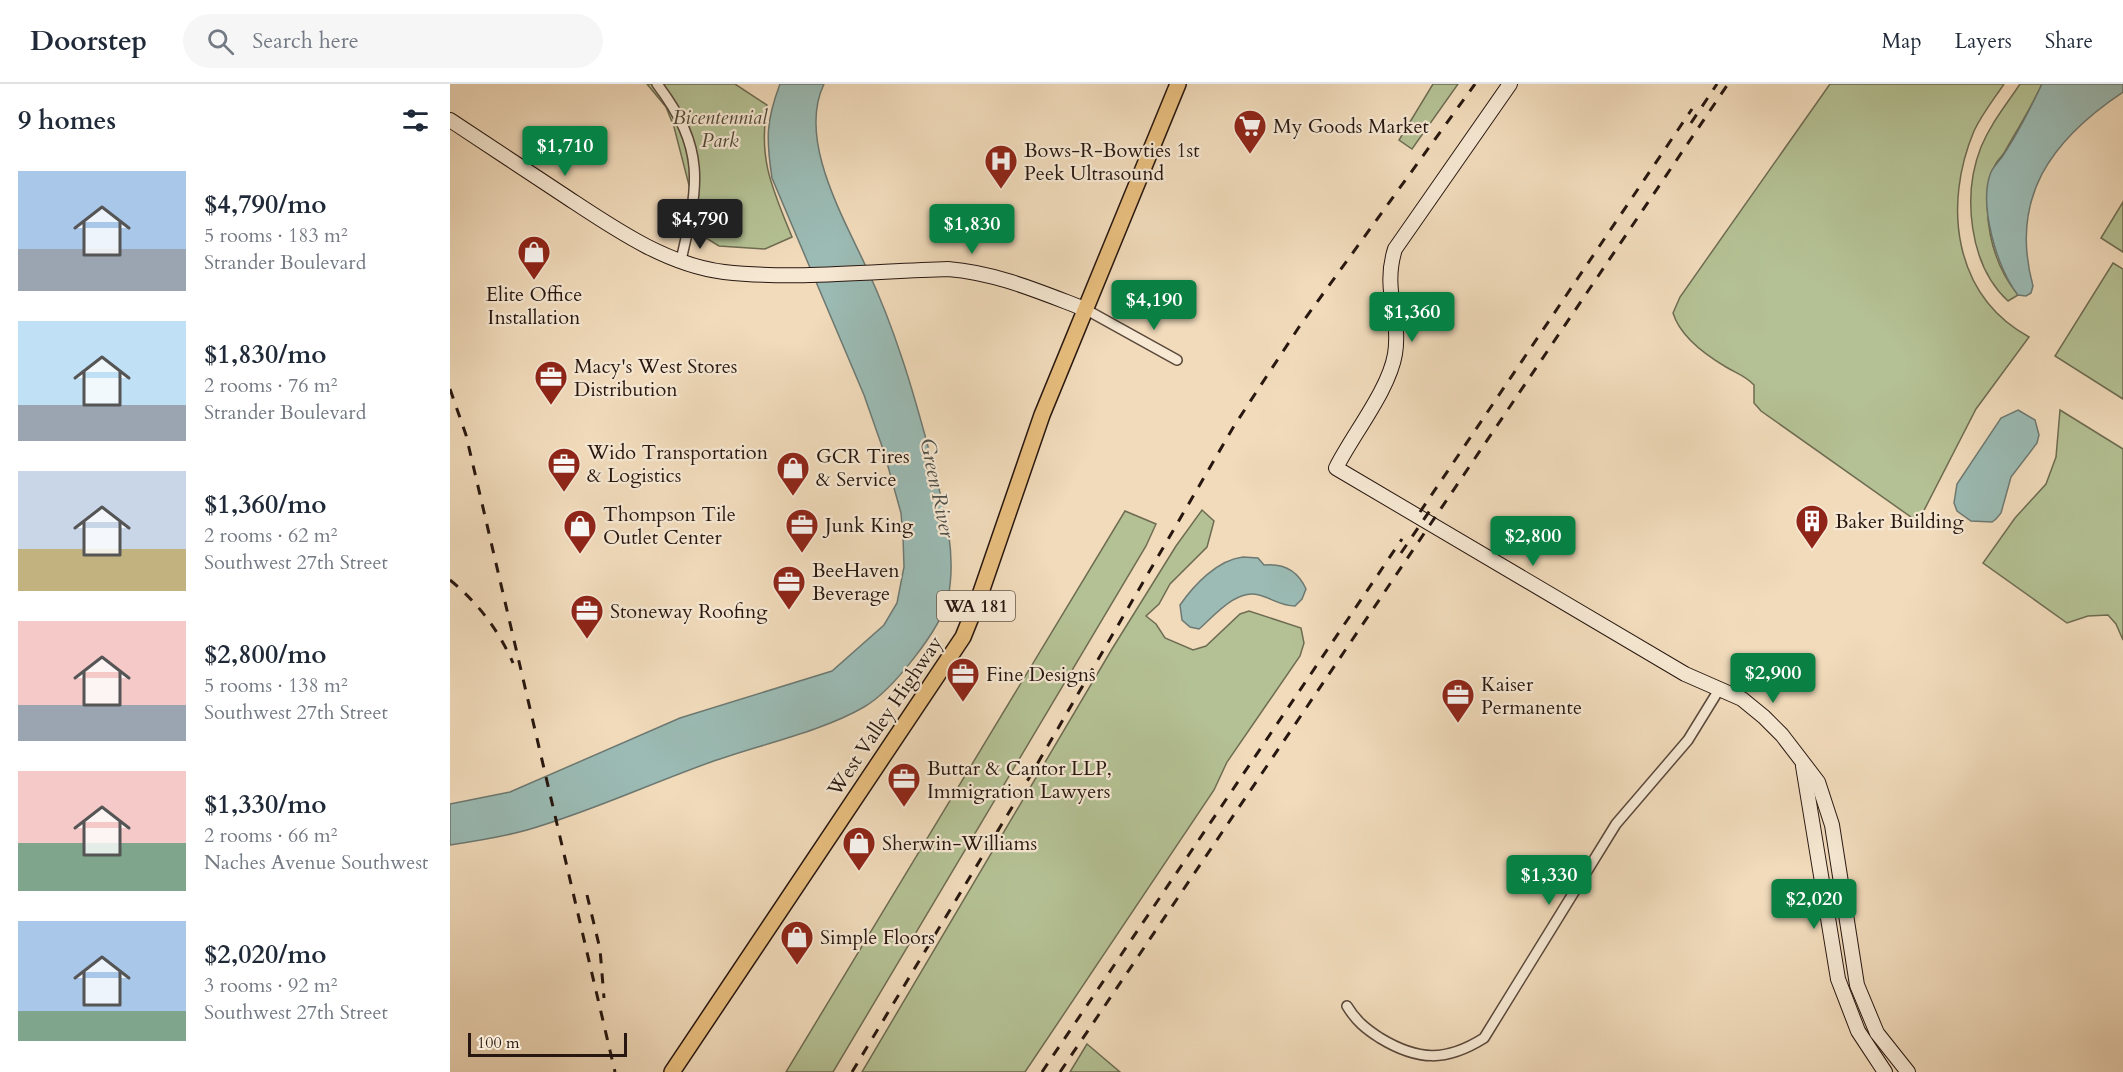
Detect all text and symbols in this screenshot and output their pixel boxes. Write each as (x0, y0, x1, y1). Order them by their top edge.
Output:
search box (183, 14, 603, 68)
text: Doorstep (30, 22, 147, 60)
icon: search (204, 25, 237, 58)
text: Search here (252, 26, 359, 56)
text: Map (1882, 27, 1922, 56)
text: Layers (1955, 27, 2012, 56)
text: Share (2045, 27, 2093, 56)
text: 9 homes (18, 103, 116, 138)
icon: filters (399, 104, 432, 137)
park label: Bicentennial Park (673, 104, 768, 154)
supermarket icon: My Goods Market (1232, 108, 1268, 155)
place label: My Goods Market (1273, 113, 1429, 140)
pin: $1,710 (516, 126, 614, 177)
text: $1,710 (536, 132, 594, 159)
place label: Bows-R-Bowties 1st Peek Ultrasound (1024, 137, 1200, 187)
hospital icon: Bows-R-Bowties 1st Peek Ultrasound (983, 143, 1019, 190)
text: $4,790/mo (204, 187, 327, 222)
icon: home (66, 195, 138, 267)
pin: $4,790 (651, 199, 749, 250)
pin: $1,830 (923, 204, 1021, 255)
text: $4,790 (671, 205, 729, 232)
text: $1,830 (943, 210, 1001, 237)
text: 5 rooms · 183 m² (204, 222, 348, 249)
shop icon: Elite Office Installation (516, 234, 552, 281)
text: Strander Boulevard (204, 249, 366, 276)
pin: $4,190 (1105, 280, 1203, 331)
place label: Elite Office Installation (486, 281, 582, 331)
text: $4,190 (1125, 286, 1183, 313)
pin: $1,360 (1363, 292, 1461, 343)
text: $1,360 (1383, 298, 1441, 325)
text: $1,830/mo (204, 337, 327, 372)
icon: home (66, 345, 138, 417)
place label: Macy's West Stores Distribution (574, 353, 738, 403)
office icon: Macy's West Stores Distribution (533, 359, 569, 406)
text: 2 rooms · 76 m² (204, 372, 337, 399)
text: Strander Boulevard (204, 399, 366, 426)
water label: Green River (912, 436, 962, 541)
place label: Wido Transportation & Logistics (586, 439, 769, 489)
place label: GCR Tires & Service (816, 443, 910, 493)
office icon: Wido Transportation & Logistics (546, 446, 582, 493)
shop icon: GCR Tires & Service (775, 450, 811, 497)
text: $1,360/mo (204, 487, 327, 522)
icon: home (66, 495, 138, 567)
place label: Thompson Tile Outlet Center (603, 501, 736, 551)
building icon: Baker Building (1794, 503, 1830, 550)
office icon: Junk King (784, 507, 820, 554)
shop icon: Thompson Tile Outlet Center (562, 508, 598, 555)
place label: Baker Building (1835, 508, 1965, 535)
place label: Junk King (822, 512, 914, 539)
pin: $2,800 (1484, 516, 1582, 567)
text: 2 rooms · 62 m² (204, 522, 337, 549)
text: $2,800 (1504, 522, 1562, 549)
text: Southwest 27th Street (204, 549, 388, 576)
place label: BeeHaven Beverage (812, 557, 900, 607)
office icon: BeeHaven Beverage (771, 564, 807, 611)
road number: WA 181 (937, 591, 1015, 621)
office icon: Stoneway Roofing (569, 593, 605, 640)
place label: Stoneway Roofing (610, 598, 768, 625)
street label: West Valley Highway (821, 630, 949, 802)
text: $2,800/mo (204, 637, 327, 672)
icon: home (66, 645, 138, 717)
pin: $2,900 (1724, 653, 1822, 704)
office icon: Fine Designs (945, 656, 981, 703)
text: $2,900 (1744, 659, 1802, 686)
place label: Fine Designs (986, 661, 1096, 688)
place label: Kaiser Permanente (1481, 671, 1582, 721)
text: 5 rooms · 138 m² (204, 672, 348, 699)
office icon: Kaiser Permanente (1440, 677, 1476, 724)
text: Southwest 27th Street (204, 699, 388, 726)
place label: Buttar & Cantor LLP, Immigration Lawyers (927, 755, 1112, 805)
office icon: Buttar & Cantor LLP, Immigration Lawyers (886, 761, 922, 808)
text: $1,330/mo (204, 787, 327, 822)
icon: home (66, 795, 138, 867)
text: 2 rooms · 66 m² (204, 822, 337, 849)
shop icon: Sherwin-Williams (841, 825, 877, 872)
place label: Sherwin-Williams (882, 830, 1037, 857)
text: Naches Avenue Southwest (204, 849, 428, 876)
pin: $1,330 (1500, 855, 1598, 906)
text: $1,330 (1520, 861, 1578, 888)
pin: $2,020 (1765, 879, 1863, 930)
text: $2,020 (1785, 885, 1843, 912)
shop icon: Simple Floors (779, 919, 815, 966)
place label: Simple Floors (820, 924, 935, 951)
text: $2,020/mo (204, 937, 327, 972)
icon: home (66, 945, 138, 1017)
text: 3 rooms · 92 m² (204, 972, 337, 999)
text: Southwest 27th Street (204, 999, 388, 1026)
scale bar (468, 1030, 627, 1058)
text: 100 m (477, 1032, 519, 1054)

